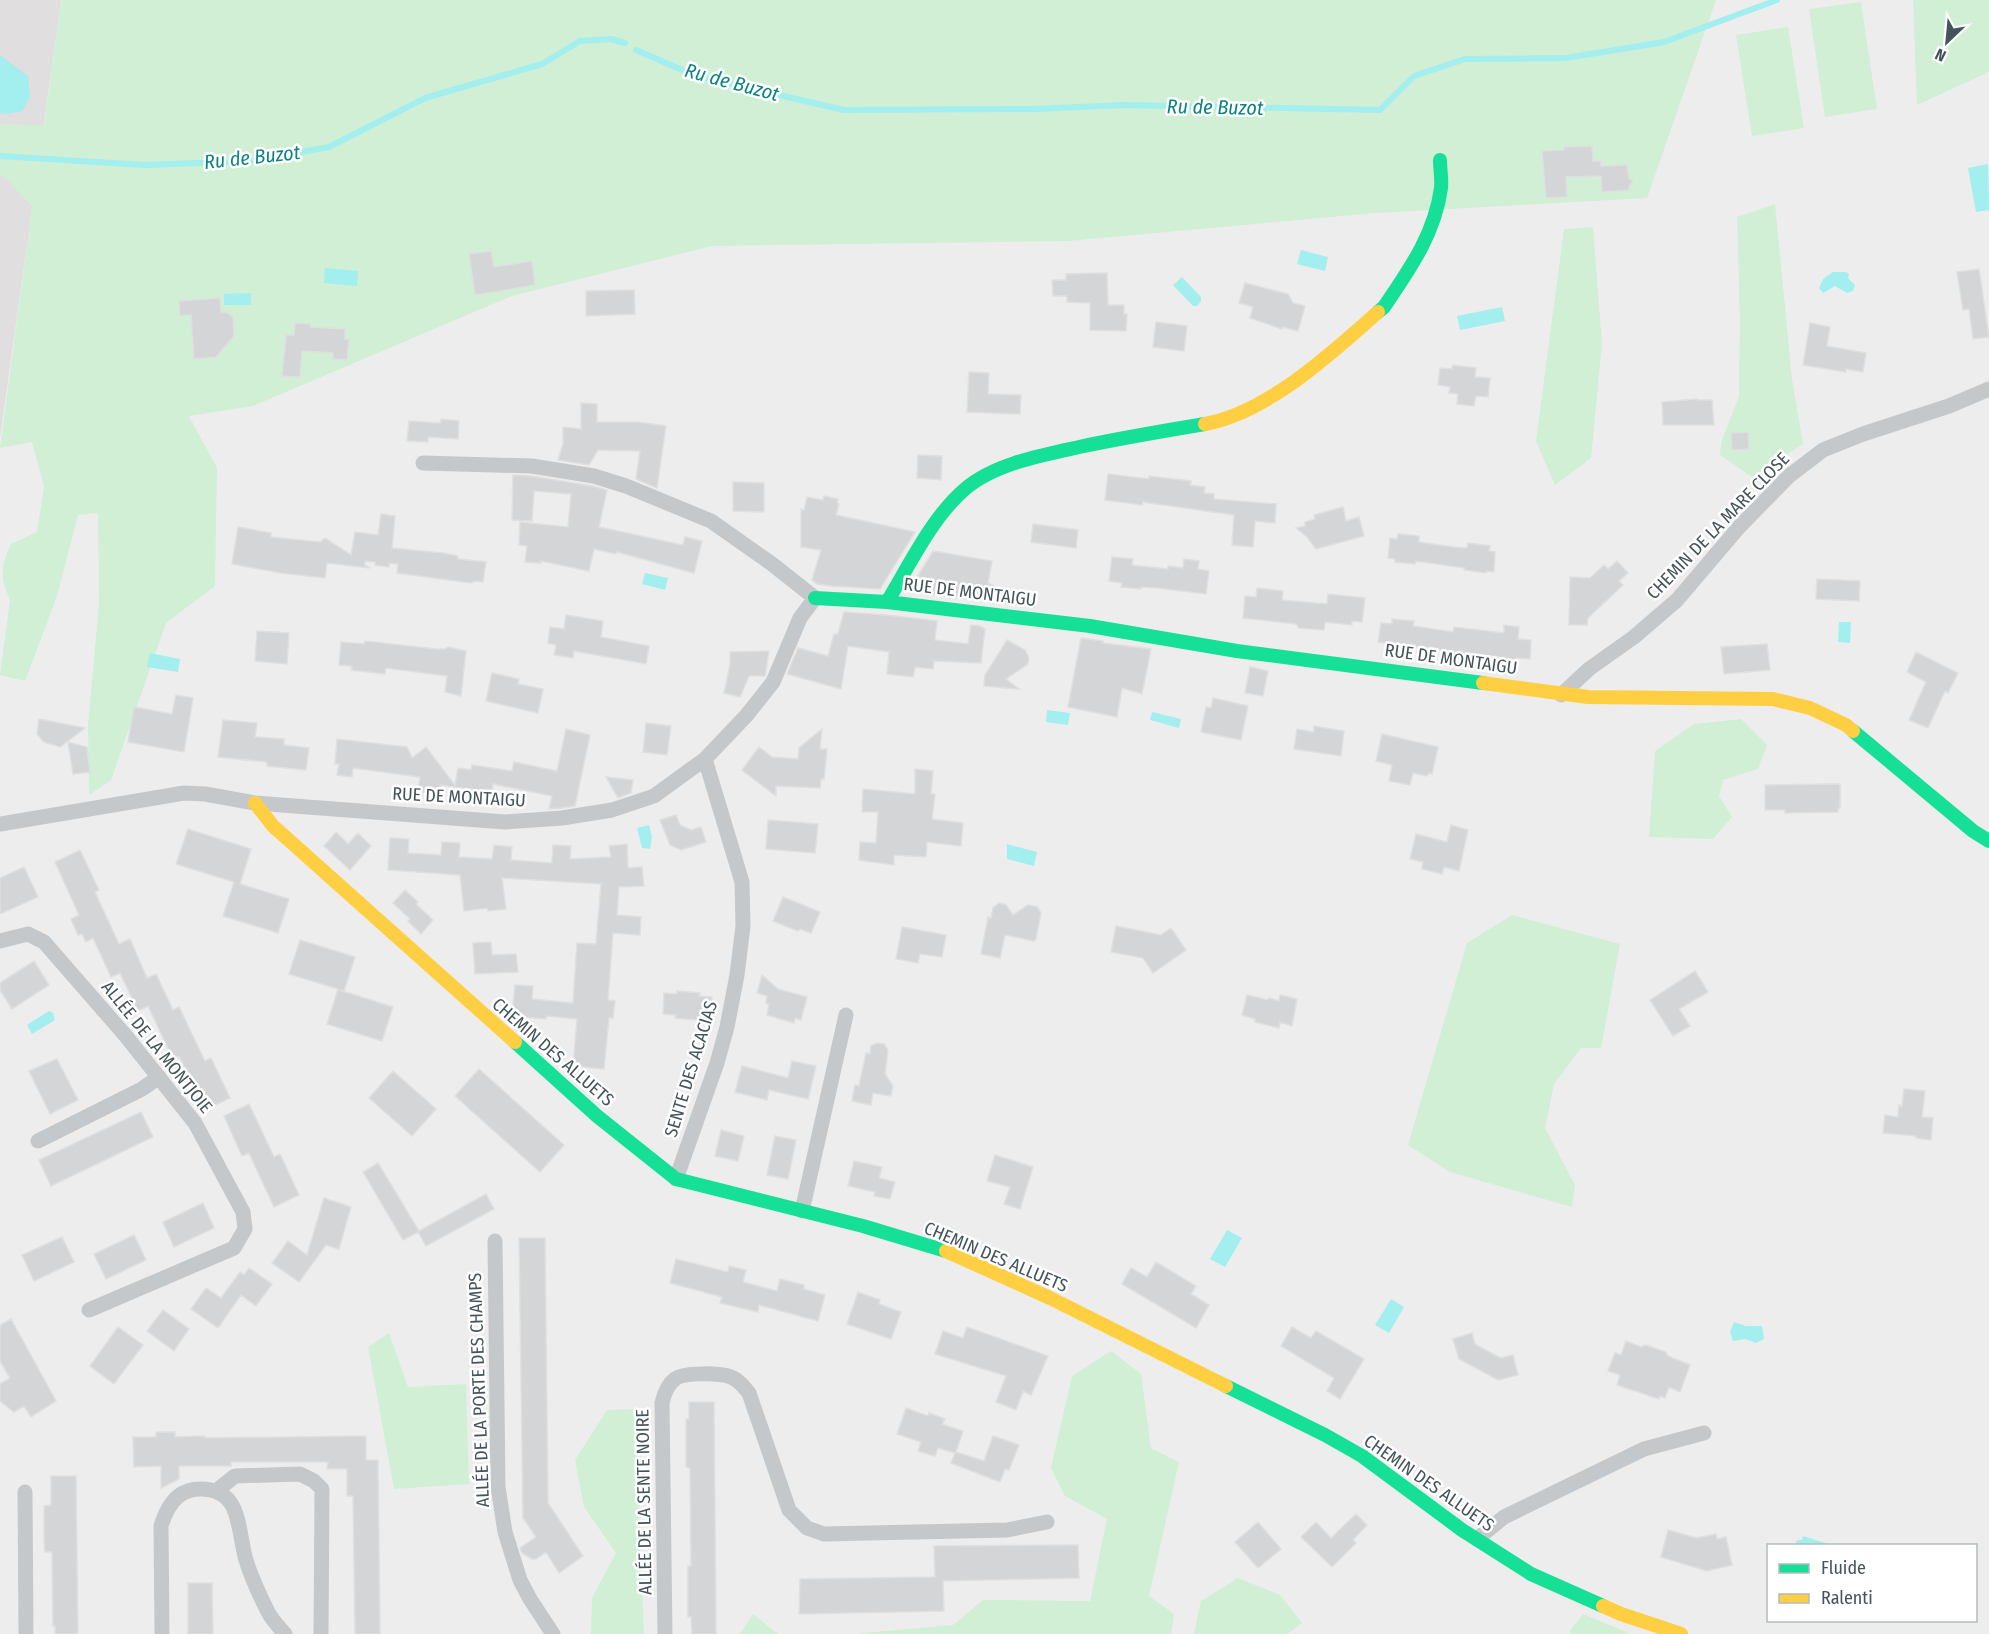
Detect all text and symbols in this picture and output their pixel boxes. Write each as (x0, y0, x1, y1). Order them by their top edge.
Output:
north arrow (1917, 12, 1977, 72)
text: N (1932, 44, 1949, 66)
water label: Ru de Buzot (682, 58, 782, 106)
water label: Ru de Buzot (1167, 94, 1264, 120)
water label: Ru de Buzot (203, 140, 302, 174)
street label: CHEMIN DE LA MARE CLOSE (1642, 448, 1794, 604)
street label: RUE DE MONTAIGU (902, 573, 1038, 611)
street label: RUE DE MONTAIGU (1383, 639, 1519, 679)
street label: RUE DE MONTAIGU (392, 783, 526, 811)
street label: ALLÉE DE LA MONTJOIE (97, 976, 218, 1118)
street label: CHEMIN DES ALLUETS (488, 993, 618, 1111)
street label: SENTE DES ACACIAS (660, 998, 722, 1140)
street label: CHEMIN DES ALLUETS (921, 1217, 1071, 1297)
street label: ALLÉE DE LA PORTE DES CHAMPS (463, 1272, 494, 1508)
street label: ALLÉE DE LA SENTE NOIRE (630, 1409, 657, 1595)
street label: CHEMIN DES ALLUETS (1360, 1430, 1498, 1536)
legend (1767, 1544, 1977, 1622)
text: Fluide (1821, 1557, 1866, 1579)
text: Ralenti (1821, 1587, 1873, 1609)

